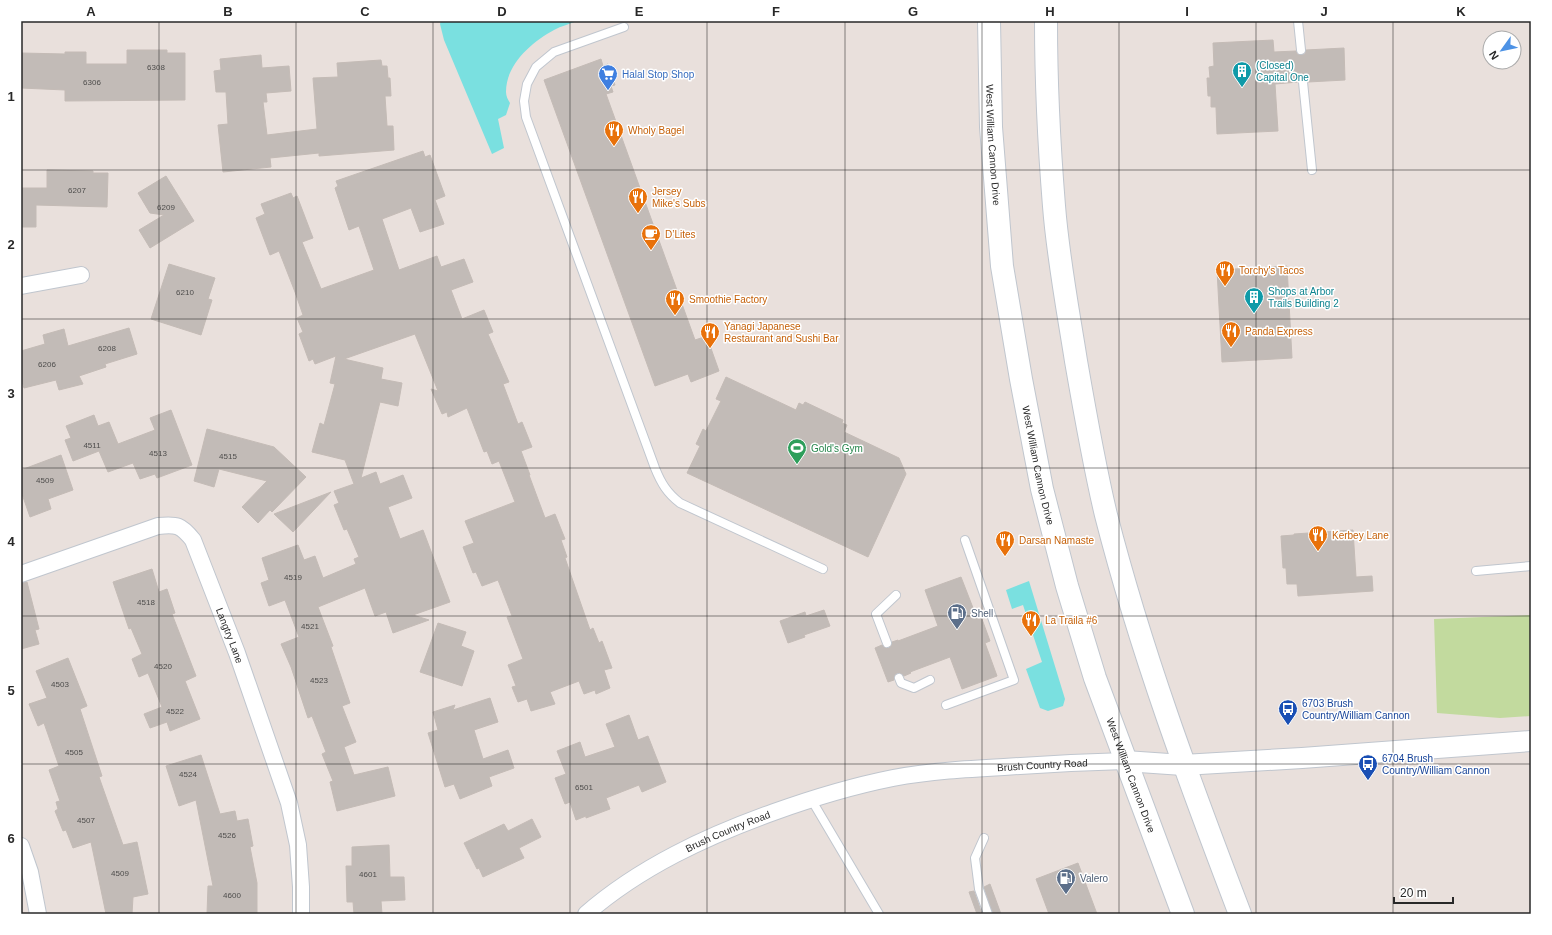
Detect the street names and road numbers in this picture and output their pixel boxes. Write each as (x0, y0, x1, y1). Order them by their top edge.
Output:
street label: West William Cannon Drive (984, 84, 1002, 206)
street label: West William Cannon Drive (1020, 405, 1056, 527)
street label: Langtry Lane (214, 606, 245, 665)
street label: West William Cannon Drive (1104, 716, 1157, 835)
street label: Brush Country Road (997, 757, 1088, 773)
street label: Brush Country Road (684, 809, 772, 854)

